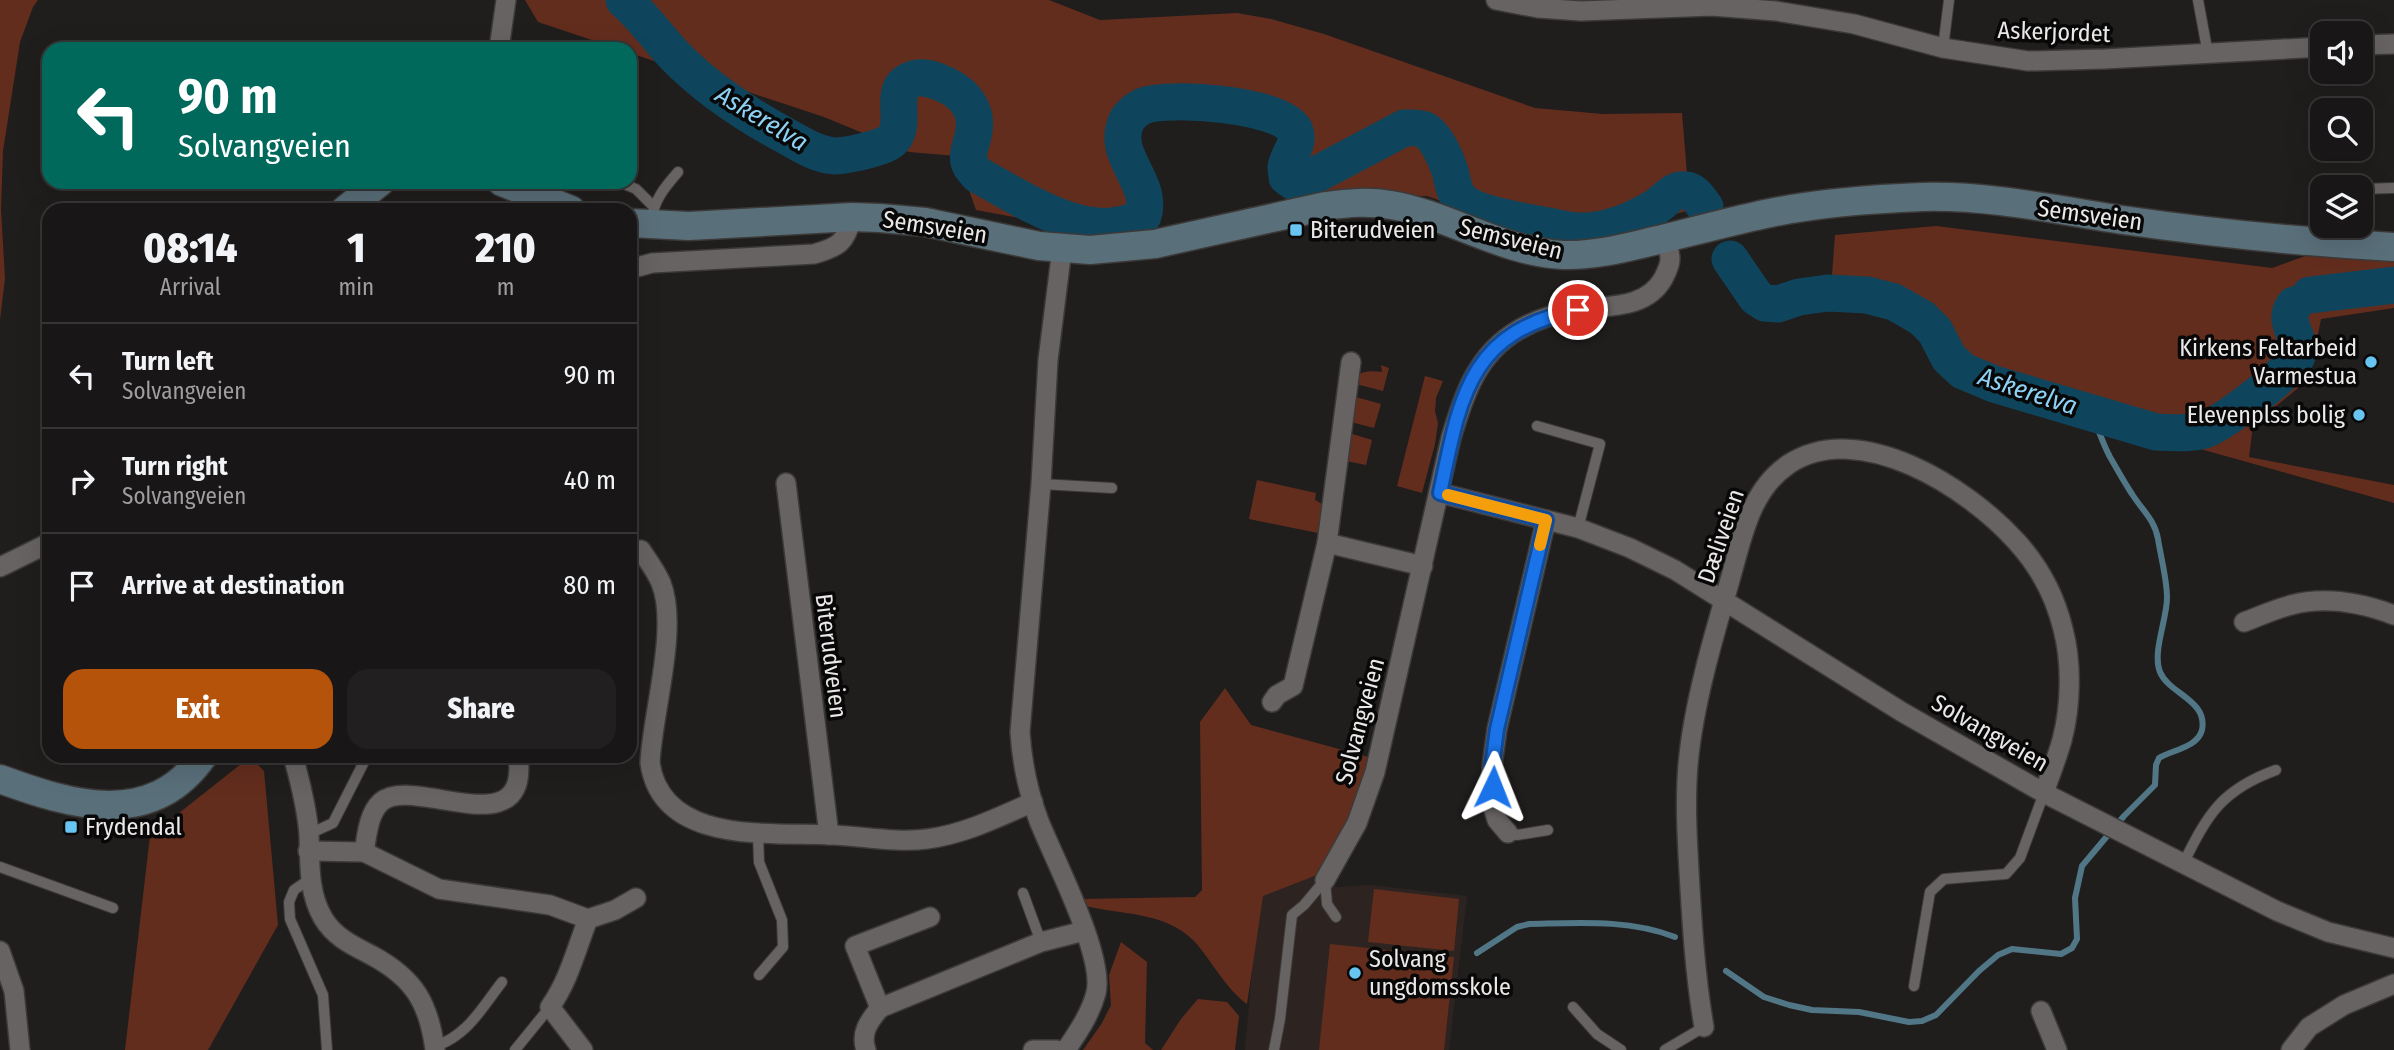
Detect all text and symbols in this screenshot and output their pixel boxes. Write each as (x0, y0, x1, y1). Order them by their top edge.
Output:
street label: Askerjordet (1997, 16, 2111, 48)
map controls (2310, 21, 2373, 238)
button: sound (2310, 21, 2373, 84)
text: 90 m (178, 67, 278, 126)
icon: left (63, 70, 154, 161)
water label: Askerelva (709, 78, 813, 158)
button: search (2310, 98, 2373, 161)
text: Solvangveien (178, 127, 351, 165)
button: layers (2310, 175, 2373, 238)
street label: Semsveien (2036, 194, 2144, 236)
street label: Semsveien (881, 205, 989, 249)
street label: Semsveien (1457, 213, 1565, 265)
place label: Biterudveien (1310, 216, 1435, 244)
marker: Biterudveien (1288, 222, 1304, 238)
text: 08:14 (143, 223, 237, 273)
text: 1 (347, 223, 365, 273)
text: 210 (475, 223, 536, 273)
text: Arrival (160, 273, 221, 301)
text: min (339, 273, 374, 301)
text: m (497, 273, 514, 301)
pin (1548, 280, 1608, 340)
icon: arrive (1559, 291, 1597, 329)
place label: Kirkens Feltarbeid Varmestua (2179, 334, 2357, 390)
text: Turn left (122, 346, 214, 377)
marker: Kirkens Feltarbeid Varmestua (2363, 354, 2379, 370)
icon: left (63, 357, 101, 395)
text: 90 m (564, 360, 616, 391)
water label: Askerelva (1974, 361, 2081, 422)
text: Solvangveien (122, 377, 246, 405)
place label: Elevenplss bolig (2187, 401, 2346, 429)
marker: Elevenplss bolig (2351, 407, 2367, 423)
text: Turn right (122, 451, 228, 482)
icon: right (63, 462, 101, 500)
text: 40 m (564, 465, 616, 496)
text: Solvangveien (122, 482, 246, 510)
street label: Dæliveien (1692, 485, 1750, 587)
icon: arrive (63, 567, 101, 605)
text: Arrive at destination (122, 570, 345, 601)
text: 80 m (563, 570, 616, 601)
street label: Biterudveien (809, 592, 853, 720)
street label: Solvangveien (1330, 655, 1390, 787)
button: Exit (63, 669, 333, 749)
button: Share (347, 669, 616, 749)
street label: Solvangveien (1927, 688, 2053, 778)
position arrow (1456, 750, 1530, 824)
place label: Frydendal (85, 813, 182, 841)
marker: Frydendal (63, 819, 79, 835)
place label: Solvang ungdomsskole (1369, 945, 1511, 1001)
marker: Solvang ungdomsskole (1347, 965, 1363, 981)

